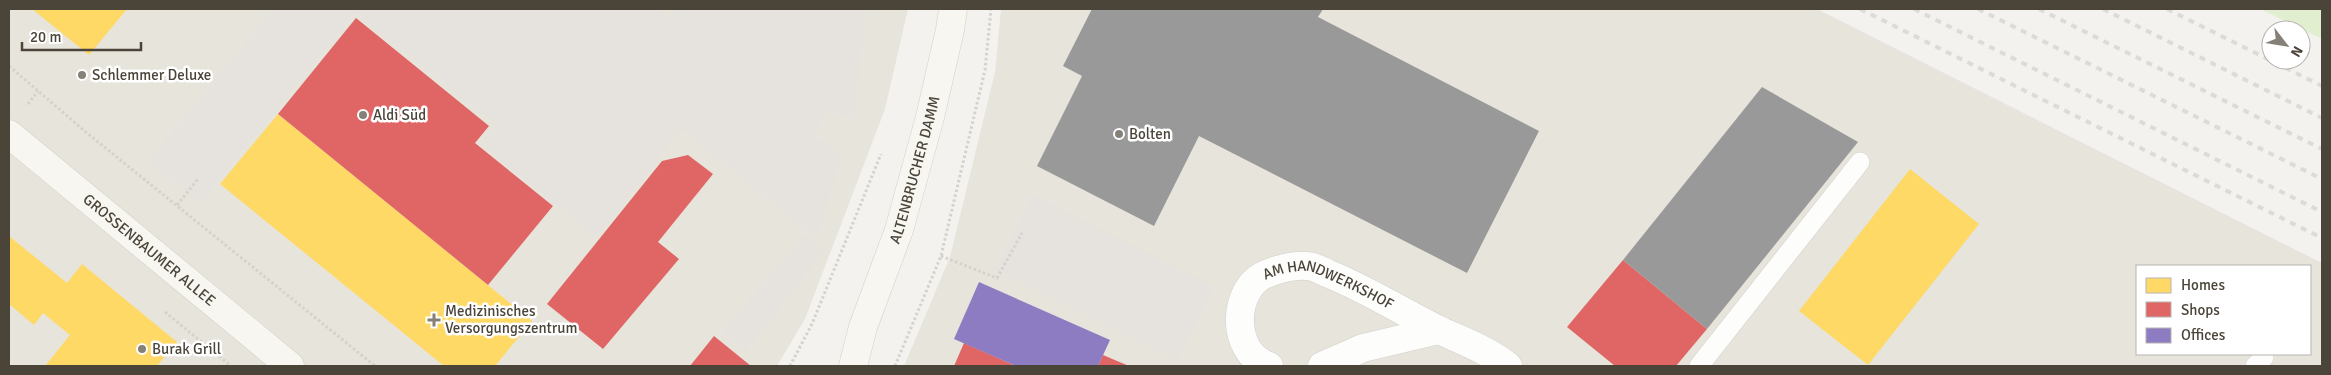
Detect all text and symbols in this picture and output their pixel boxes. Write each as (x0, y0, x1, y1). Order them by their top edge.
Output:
scale bar (22, 20, 141, 52)
north arrow (2261, 20, 2311, 70)
text: 20 m (30, 28, 61, 46)
text: N (2287, 43, 2307, 60)
place label: Schlemmer Deluxe (92, 66, 211, 84)
marker: Schlemmer Deluxe (76, 69, 88, 81)
street label: ALTENBRUCHER DAMM (886, 94, 944, 246)
place label: Aldi Süd (373, 106, 426, 124)
marker: Aldi Süd (357, 109, 369, 121)
place label: Bolten (1129, 125, 1171, 143)
marker: Bolten (1113, 128, 1125, 140)
street label: GROSSENBAUMER ALLEE (80, 190, 219, 310)
street label: AM HANDWERKSHOF (1260, 257, 1397, 313)
legend (2136, 265, 2311, 355)
text: Homes (2181, 276, 2225, 294)
text: Shops (2181, 301, 2220, 319)
place label: Medizinisches Versorgungszentrum (445, 302, 578, 337)
marker: Medizinisches Versorgungszentrum (427, 313, 441, 327)
text: Offices (2181, 326, 2226, 344)
place label: Burak Grill (152, 340, 221, 358)
marker: Burak Grill (136, 343, 148, 355)

